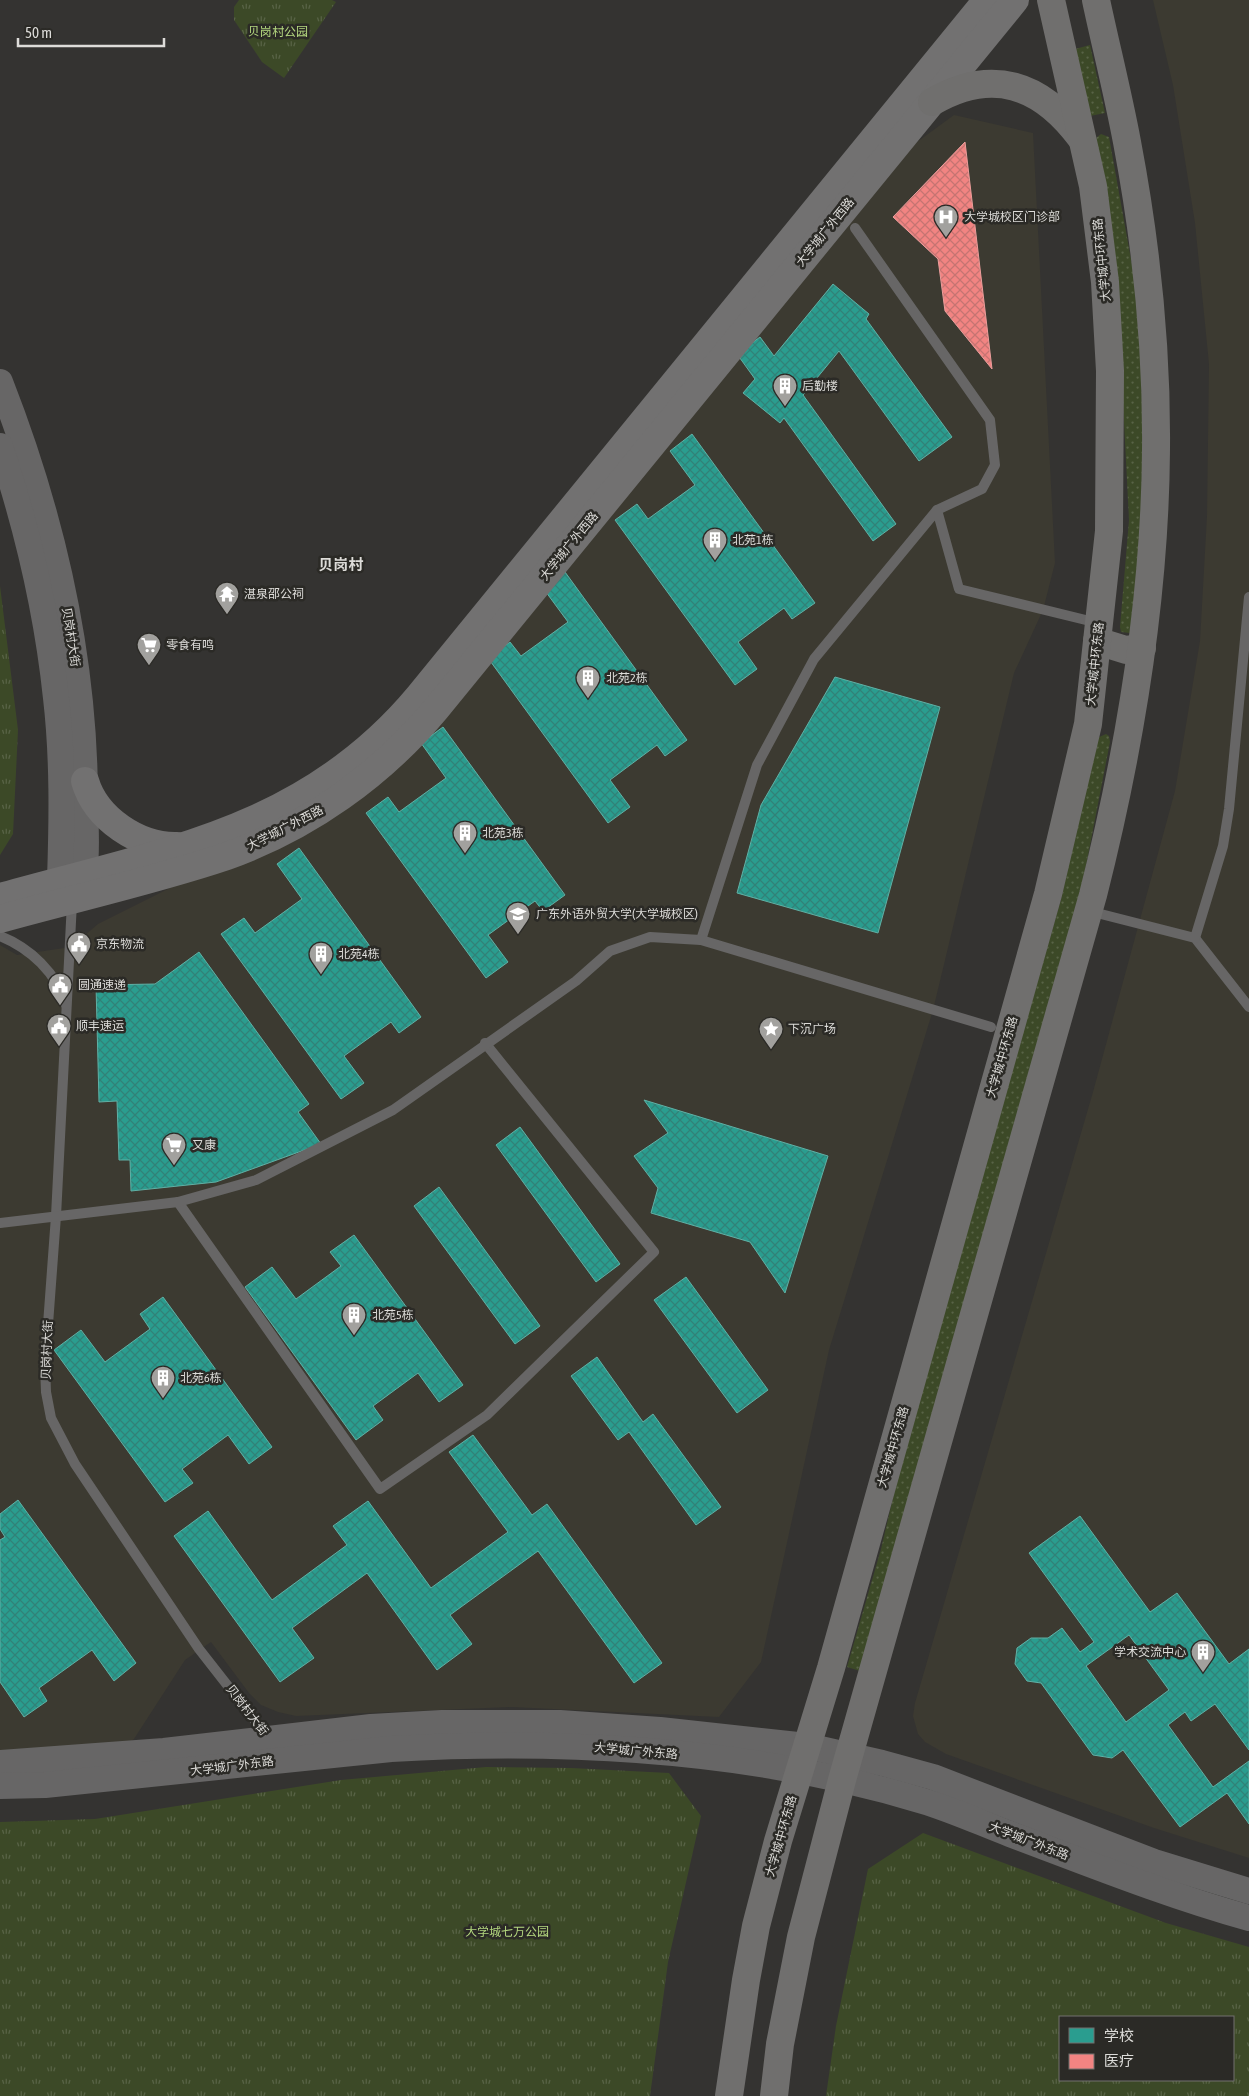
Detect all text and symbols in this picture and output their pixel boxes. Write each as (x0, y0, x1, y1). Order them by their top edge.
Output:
scale bar (18, 15, 164, 47)
text: 50 m (25, 24, 52, 41)
park label: 贝岗村公园 (248, 25, 308, 39)
street label: 大学城广外西路 (793, 195, 857, 269)
hospital icon: 大学城校区门诊部 (933, 204, 959, 238)
place label: 大学城校区门诊部 (964, 210, 1060, 224)
street label: 大学城中环东路 (1091, 217, 1113, 303)
building icon: 后勤楼 (772, 373, 798, 407)
place label: 后勤楼 (802, 379, 838, 393)
street label: 大学城广外西路 (537, 509, 601, 583)
building icon: 北苑1栋 (702, 527, 728, 561)
place label: 北苑1栋 (732, 533, 774, 547)
district label: 贝岗村 (318, 556, 364, 573)
temple icon: 湛泉邵公祠 (214, 581, 240, 615)
place label: 湛泉邵公祠 (244, 587, 304, 601)
street label: 贝岗村大街 (59, 606, 83, 668)
street label: 大学城中环东路 (1084, 621, 1106, 707)
supermarket icon: 零食有鸣 (136, 632, 162, 666)
place label: 零食有鸣 (166, 638, 214, 652)
building icon: 北苑2栋 (575, 665, 601, 699)
place label: 北苑2栋 (606, 671, 648, 685)
street label: 大学城广外西路 (244, 803, 326, 853)
building icon: 北苑3栋 (452, 820, 478, 854)
place label: 北苑3栋 (482, 826, 524, 840)
school or university icon: 广东外语外贸大学(大学城校区) (505, 901, 531, 935)
place label: 广东外语外贸大学(大学城校区) (536, 907, 698, 921)
public building icon: 京东物流 (66, 931, 92, 965)
place label: 京东物流 (96, 937, 144, 951)
building icon: 北苑4栋 (308, 941, 334, 975)
place label: 北苑4栋 (338, 947, 380, 961)
public building icon: 圆通速递 (47, 972, 73, 1006)
place label: 圆通速递 (78, 978, 126, 992)
public building icon: 顺丰速运 (46, 1013, 72, 1047)
street label: 大学城中环东路 (984, 1015, 1020, 1099)
place icon: 下沉广场 (758, 1016, 784, 1050)
place label: 顺丰速运 (76, 1019, 124, 1033)
place label: 下沉广场 (788, 1022, 836, 1036)
supermarket icon: 又康 (161, 1132, 187, 1166)
place label: 又康 (192, 1138, 216, 1152)
building icon: 北苑5栋 (341, 1302, 367, 1336)
place label: 北苑5栋 (372, 1308, 414, 1322)
street label: 贝岗村大街 (39, 1320, 55, 1380)
building icon: 北苑6栋 (150, 1365, 176, 1399)
place label: 北苑6栋 (180, 1371, 222, 1385)
street label: 大学城中环东路 (875, 1405, 911, 1489)
building icon: 学术交流中心 (1190, 1639, 1216, 1673)
place label: 学术交流中心 (1114, 1645, 1186, 1659)
street label: 贝岗村大街 (223, 1682, 271, 1738)
street label: 大学城广外东路 (594, 1740, 678, 1762)
street label: 大学城广外东路 (189, 1754, 275, 1778)
street label: 大学城中环东路 (763, 1794, 799, 1878)
street label: 大学城广外东路 (987, 1819, 1071, 1863)
park label: 大学城七万公园 (465, 1925, 549, 1939)
legend (1059, 2016, 1234, 2081)
text: 学校 (1104, 2027, 1134, 2044)
text: 医疗 (1104, 2052, 1134, 2069)

